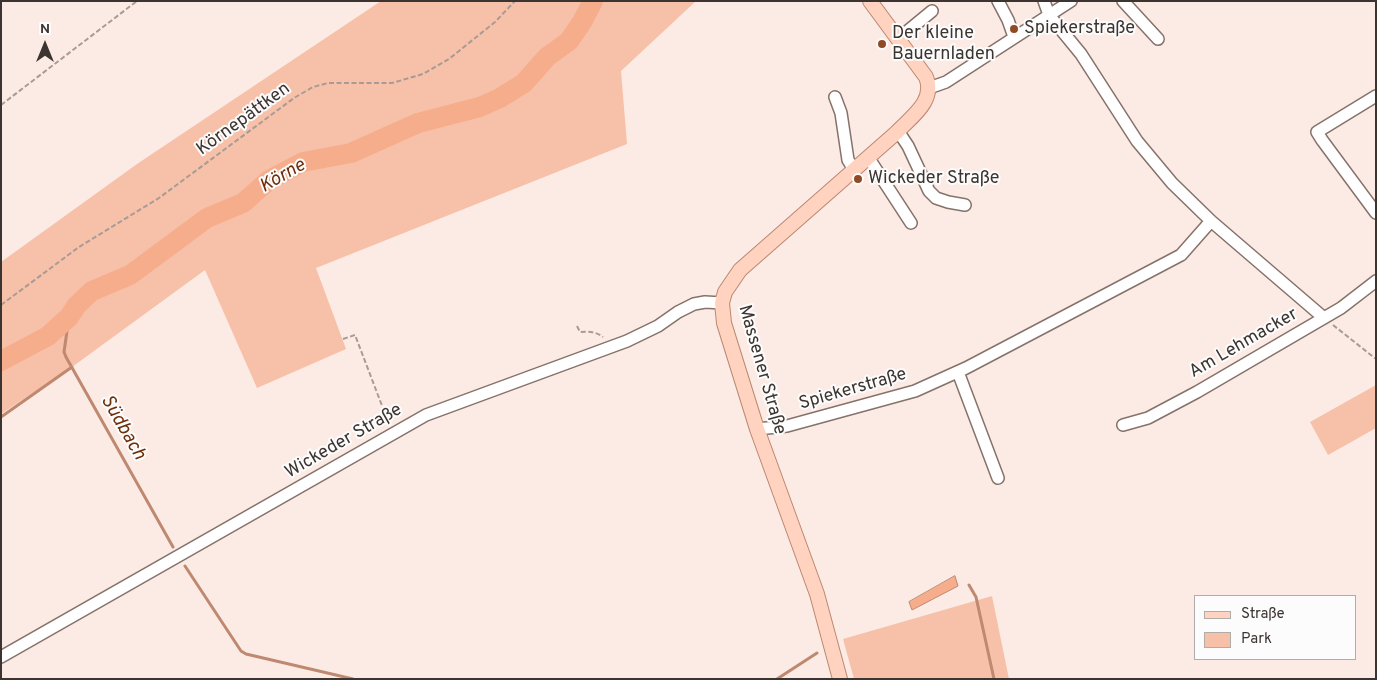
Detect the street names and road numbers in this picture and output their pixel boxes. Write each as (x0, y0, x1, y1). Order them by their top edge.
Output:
street label: Körnepättken (193, 79, 295, 161)
street label: Massener Straße (732, 303, 790, 437)
street label: Am Lehmacker (1186, 304, 1302, 384)
street label: Spiekerstraße (797, 364, 909, 416)
street label: Wickeder Straße (282, 400, 406, 484)

